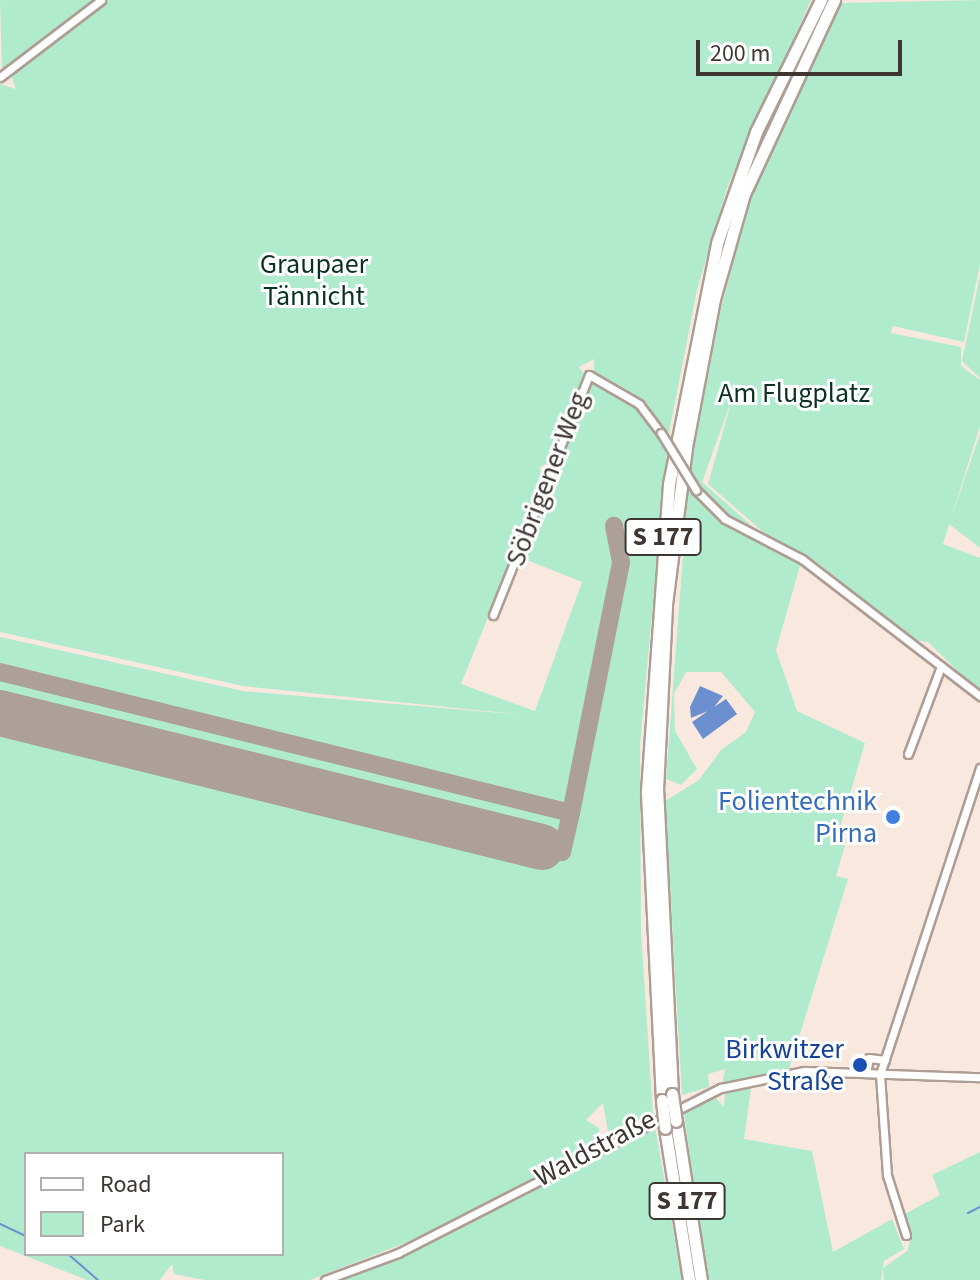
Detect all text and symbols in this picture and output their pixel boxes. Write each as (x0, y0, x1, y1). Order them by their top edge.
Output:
scale bar (700, 24, 906, 74)
text: 200 m (710, 36, 770, 71)
park label: Graupaer Tännicht (260, 247, 368, 313)
park label: Am Flugplatz (718, 376, 870, 410)
street label: Söbrigener Weg (498, 387, 596, 571)
road number: S 177 (623, 515, 703, 559)
place label: Folientechnik Pirna (718, 784, 877, 850)
marker: Folientechnik Pirna (884, 808, 902, 826)
place label: Birkwitzer Straße (725, 1032, 844, 1098)
marker: Birkwitzer Straße (851, 1056, 869, 1074)
street label: Waldstraße (529, 1102, 661, 1194)
legend (24, 1152, 284, 1256)
text: Road (100, 1167, 152, 1202)
road number: S 177 (647, 1179, 727, 1223)
text: Park (100, 1207, 145, 1242)

